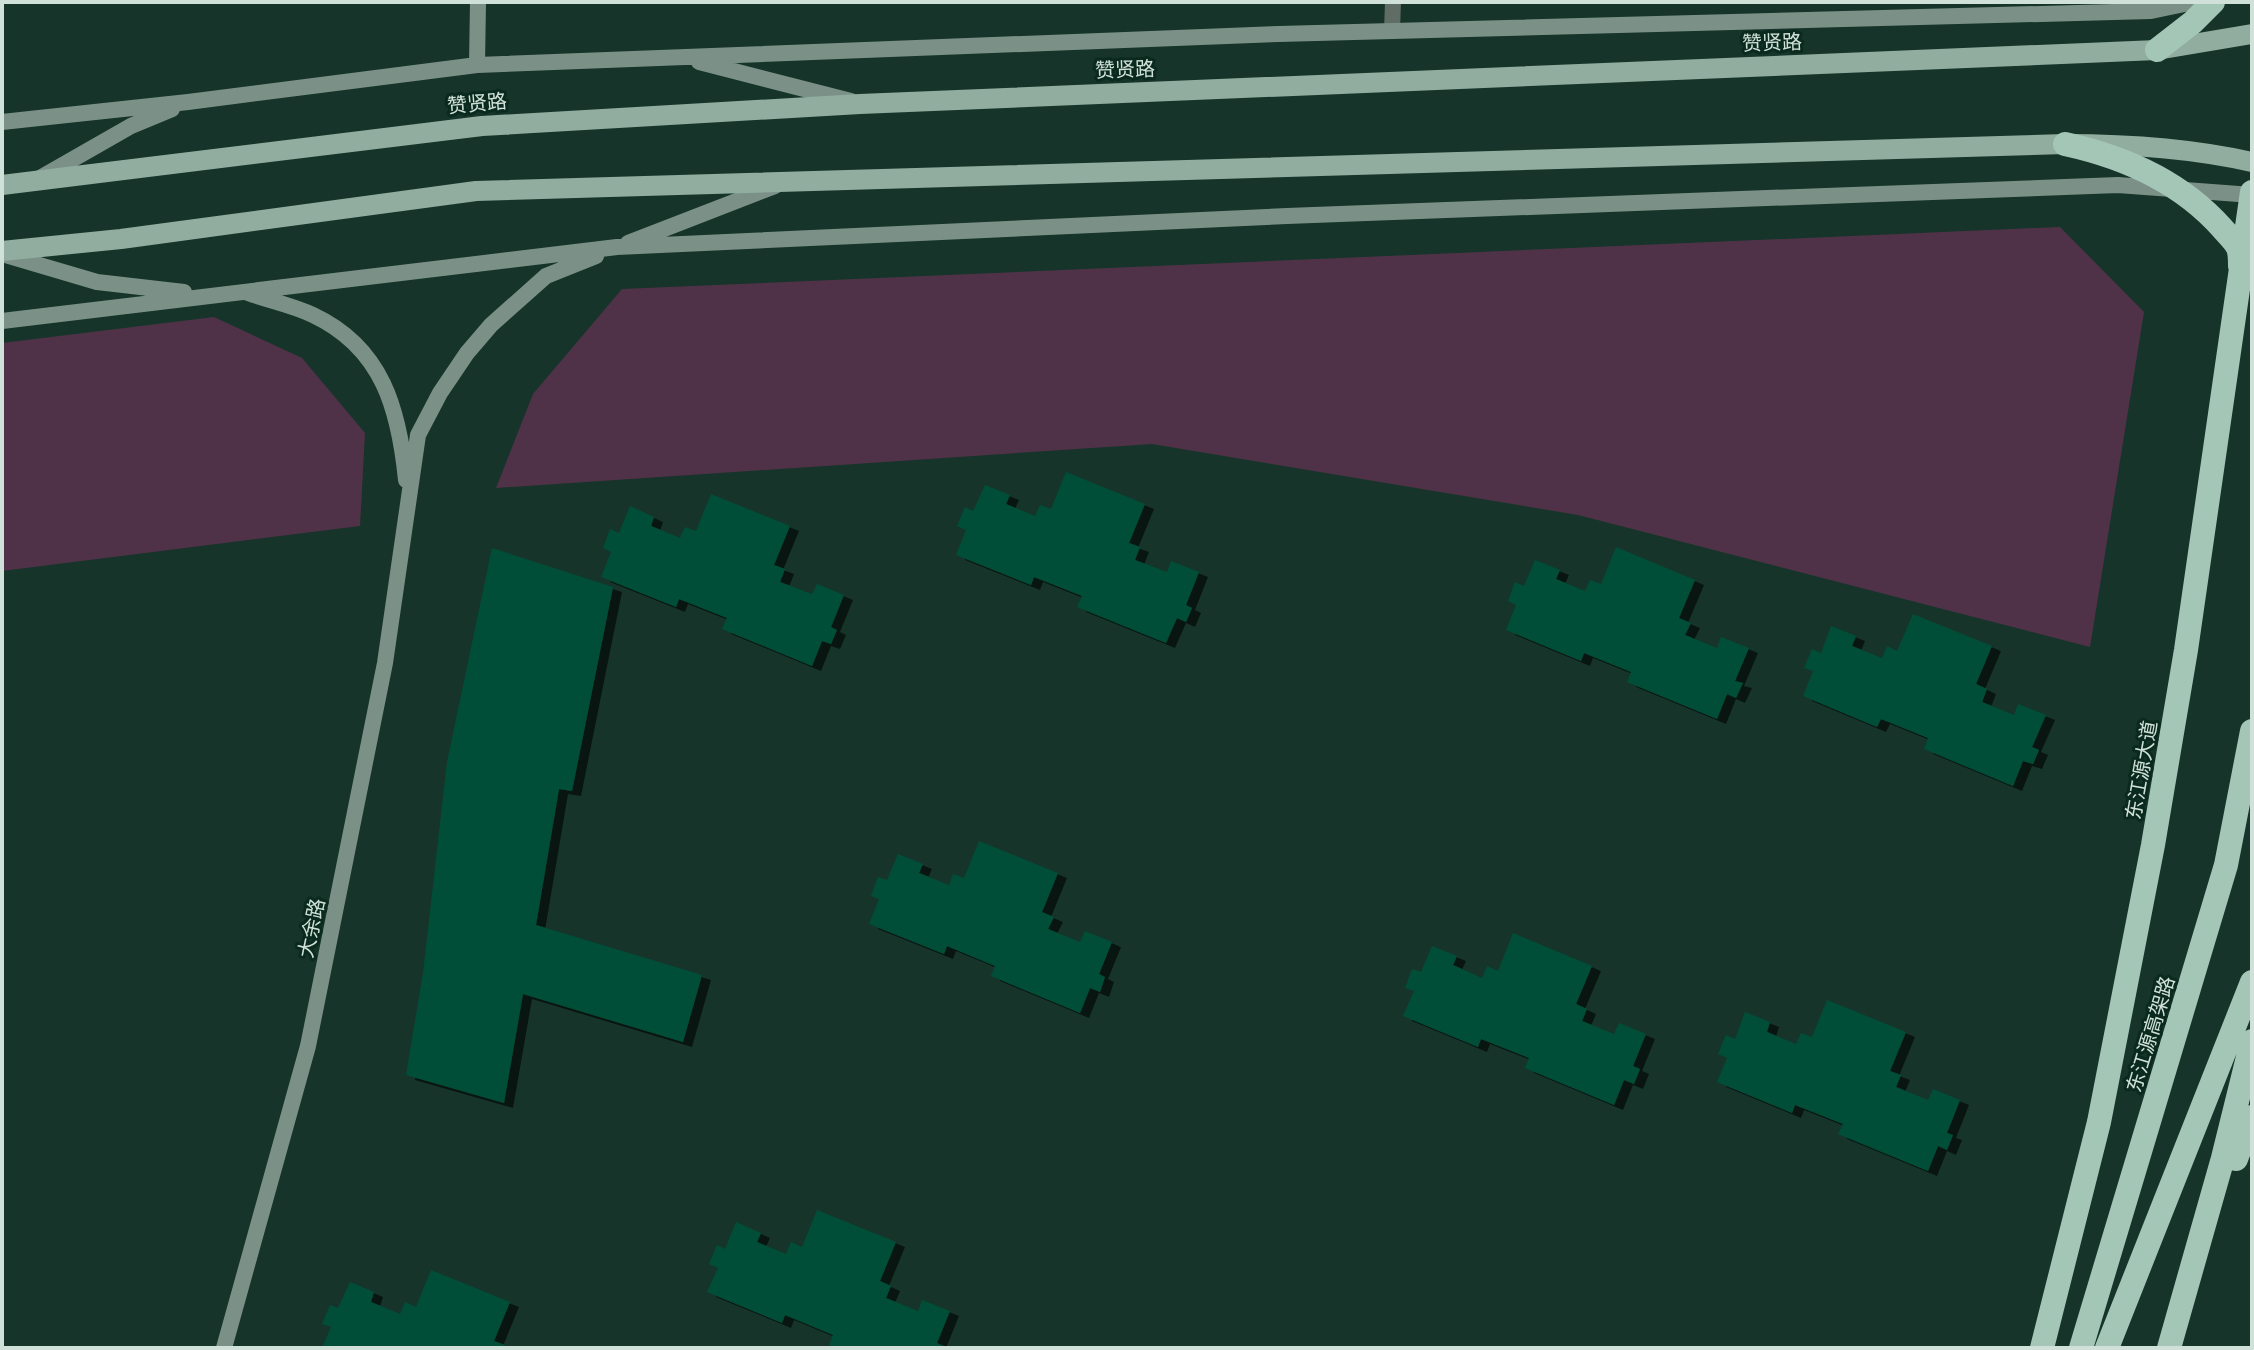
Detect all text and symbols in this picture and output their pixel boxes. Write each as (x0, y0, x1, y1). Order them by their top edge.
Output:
street label: 赞贤路 (1742, 27, 1802, 57)
street label: 赞贤路 (1095, 54, 1155, 84)
street label: 赞贤路 (446, 87, 508, 119)
street label: 东江源大道 (2119, 718, 2163, 822)
street label: 大余路 (292, 896, 330, 960)
street label: 东江源高架路 (2120, 973, 2180, 1095)

